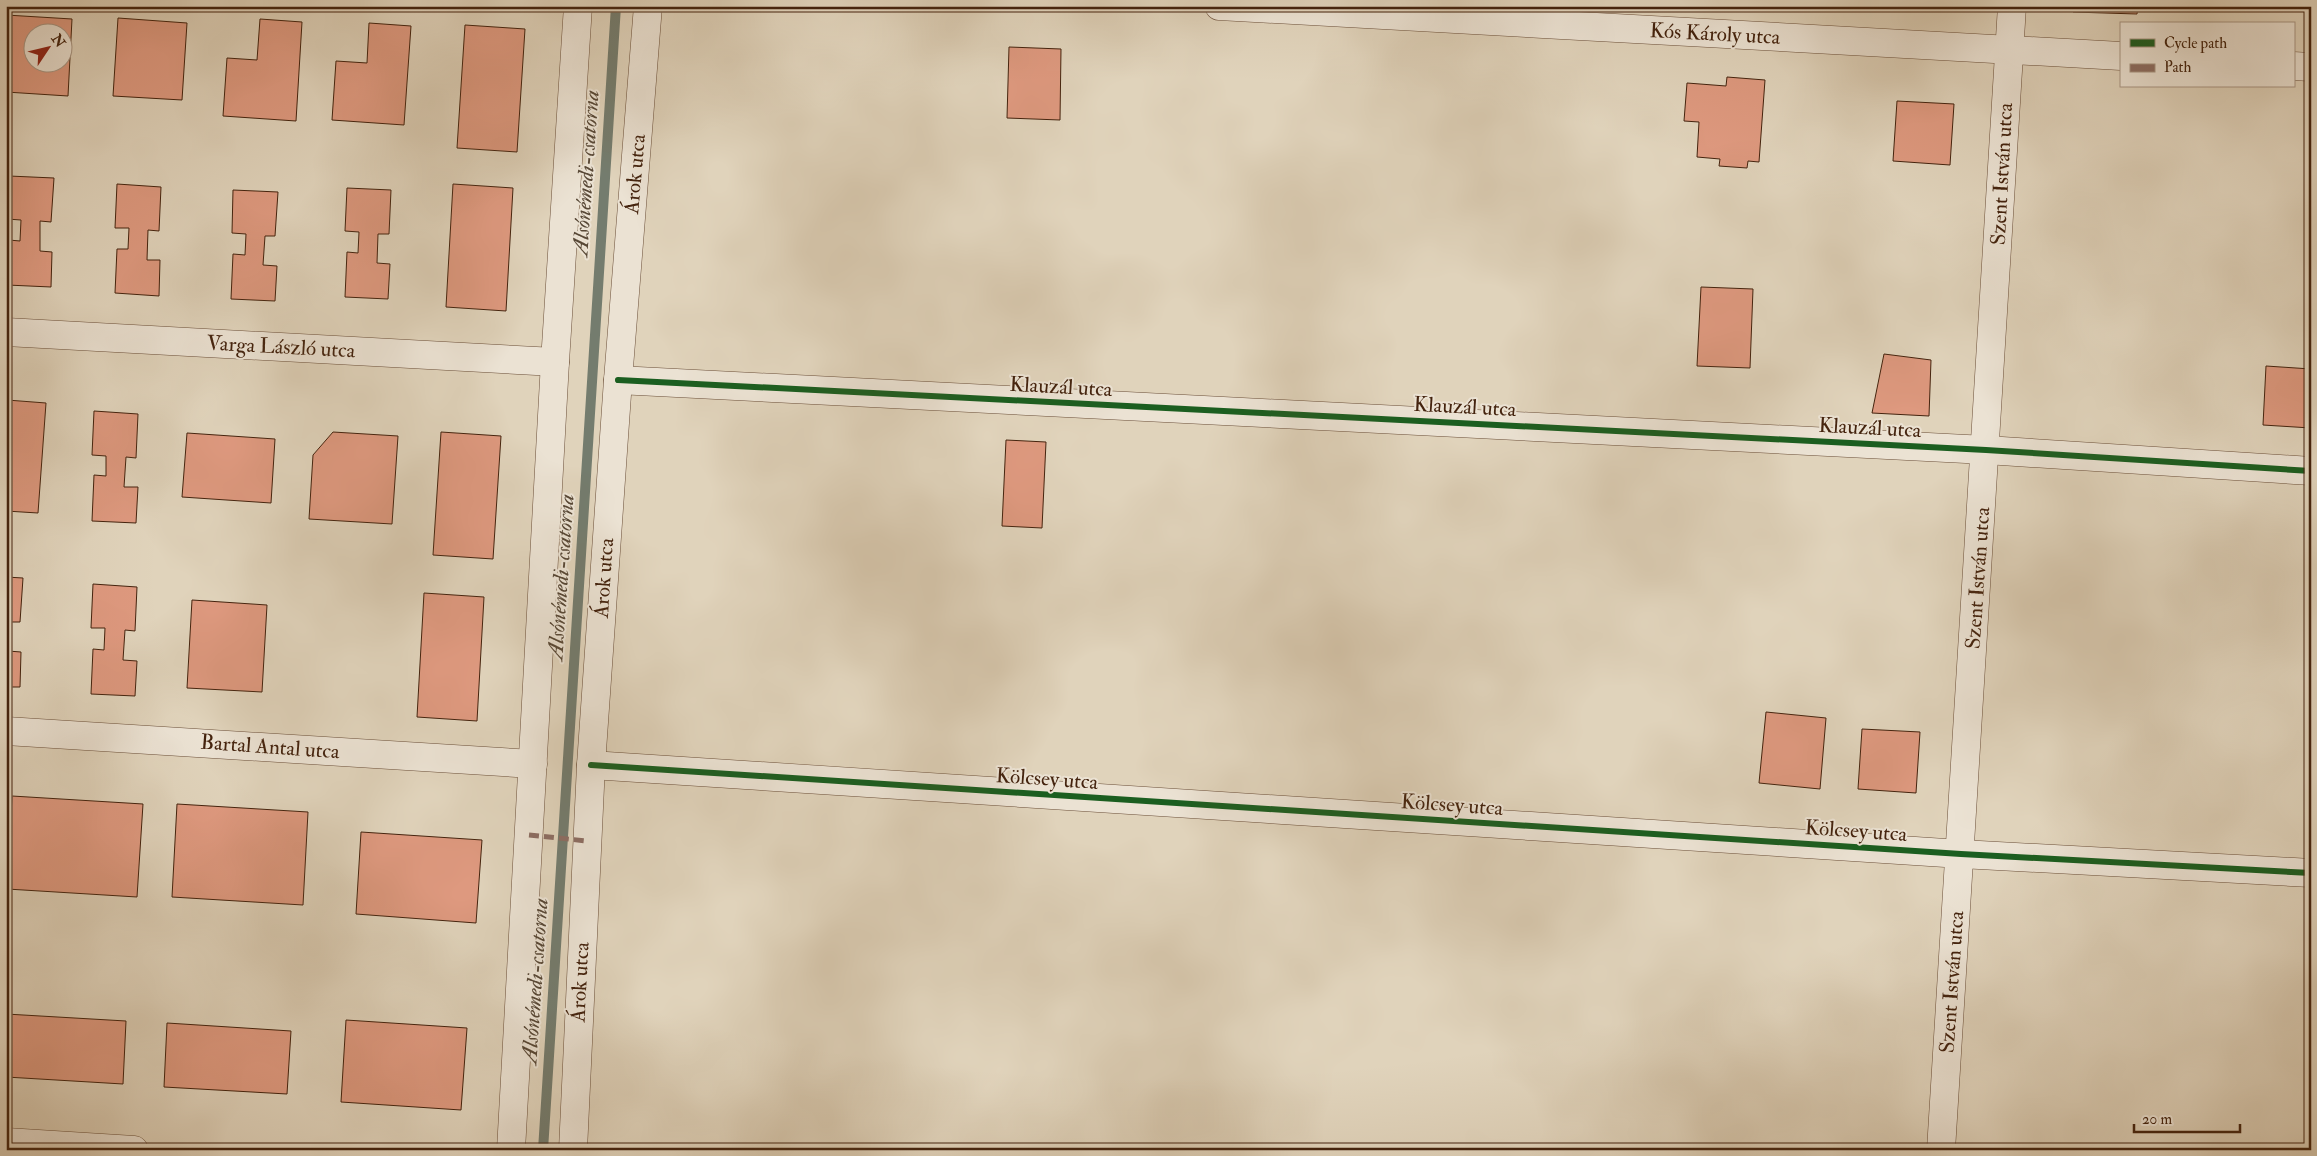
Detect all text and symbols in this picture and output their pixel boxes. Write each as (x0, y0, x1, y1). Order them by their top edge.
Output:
street label: Kós Károly utca (1649, 17, 1781, 51)
north arrow (22, 22, 72, 72)
legend (2120, 22, 2294, 88)
text: N (47, 30, 69, 51)
text: Cycle path (2164, 34, 2227, 54)
text: Path (2164, 58, 2191, 77)
water label: Alsónémedi-csatorna (566, 89, 606, 259)
street label: Szent István utca (1985, 102, 2019, 246)
street label: Árok utca (618, 132, 652, 216)
street label: Varga László utca (206, 330, 356, 364)
street label: Klauzál utca (1009, 371, 1113, 403)
street label: Klauzál utca (1413, 391, 1517, 423)
street label: Klauzál utca (1818, 412, 1922, 444)
water label: Alsónémedi-csatorna (541, 493, 581, 663)
street label: Szent István utca (1960, 506, 1996, 650)
street label: Árok utca (588, 537, 620, 620)
street label: Bartal Antal utca (200, 729, 341, 765)
street label: Kölcsey utca (995, 762, 1099, 796)
street label: Kölcsey utca (1400, 788, 1504, 822)
street label: Kölcsey utca (1804, 814, 1908, 848)
water label: Alsónémedi-csatorna (515, 897, 555, 1067)
street label: Szent István utca (1934, 910, 1970, 1054)
street label: Árok utca (564, 941, 596, 1024)
scale bar (2134, 1101, 2241, 1133)
text: 20 m (2142, 1110, 2172, 1129)

